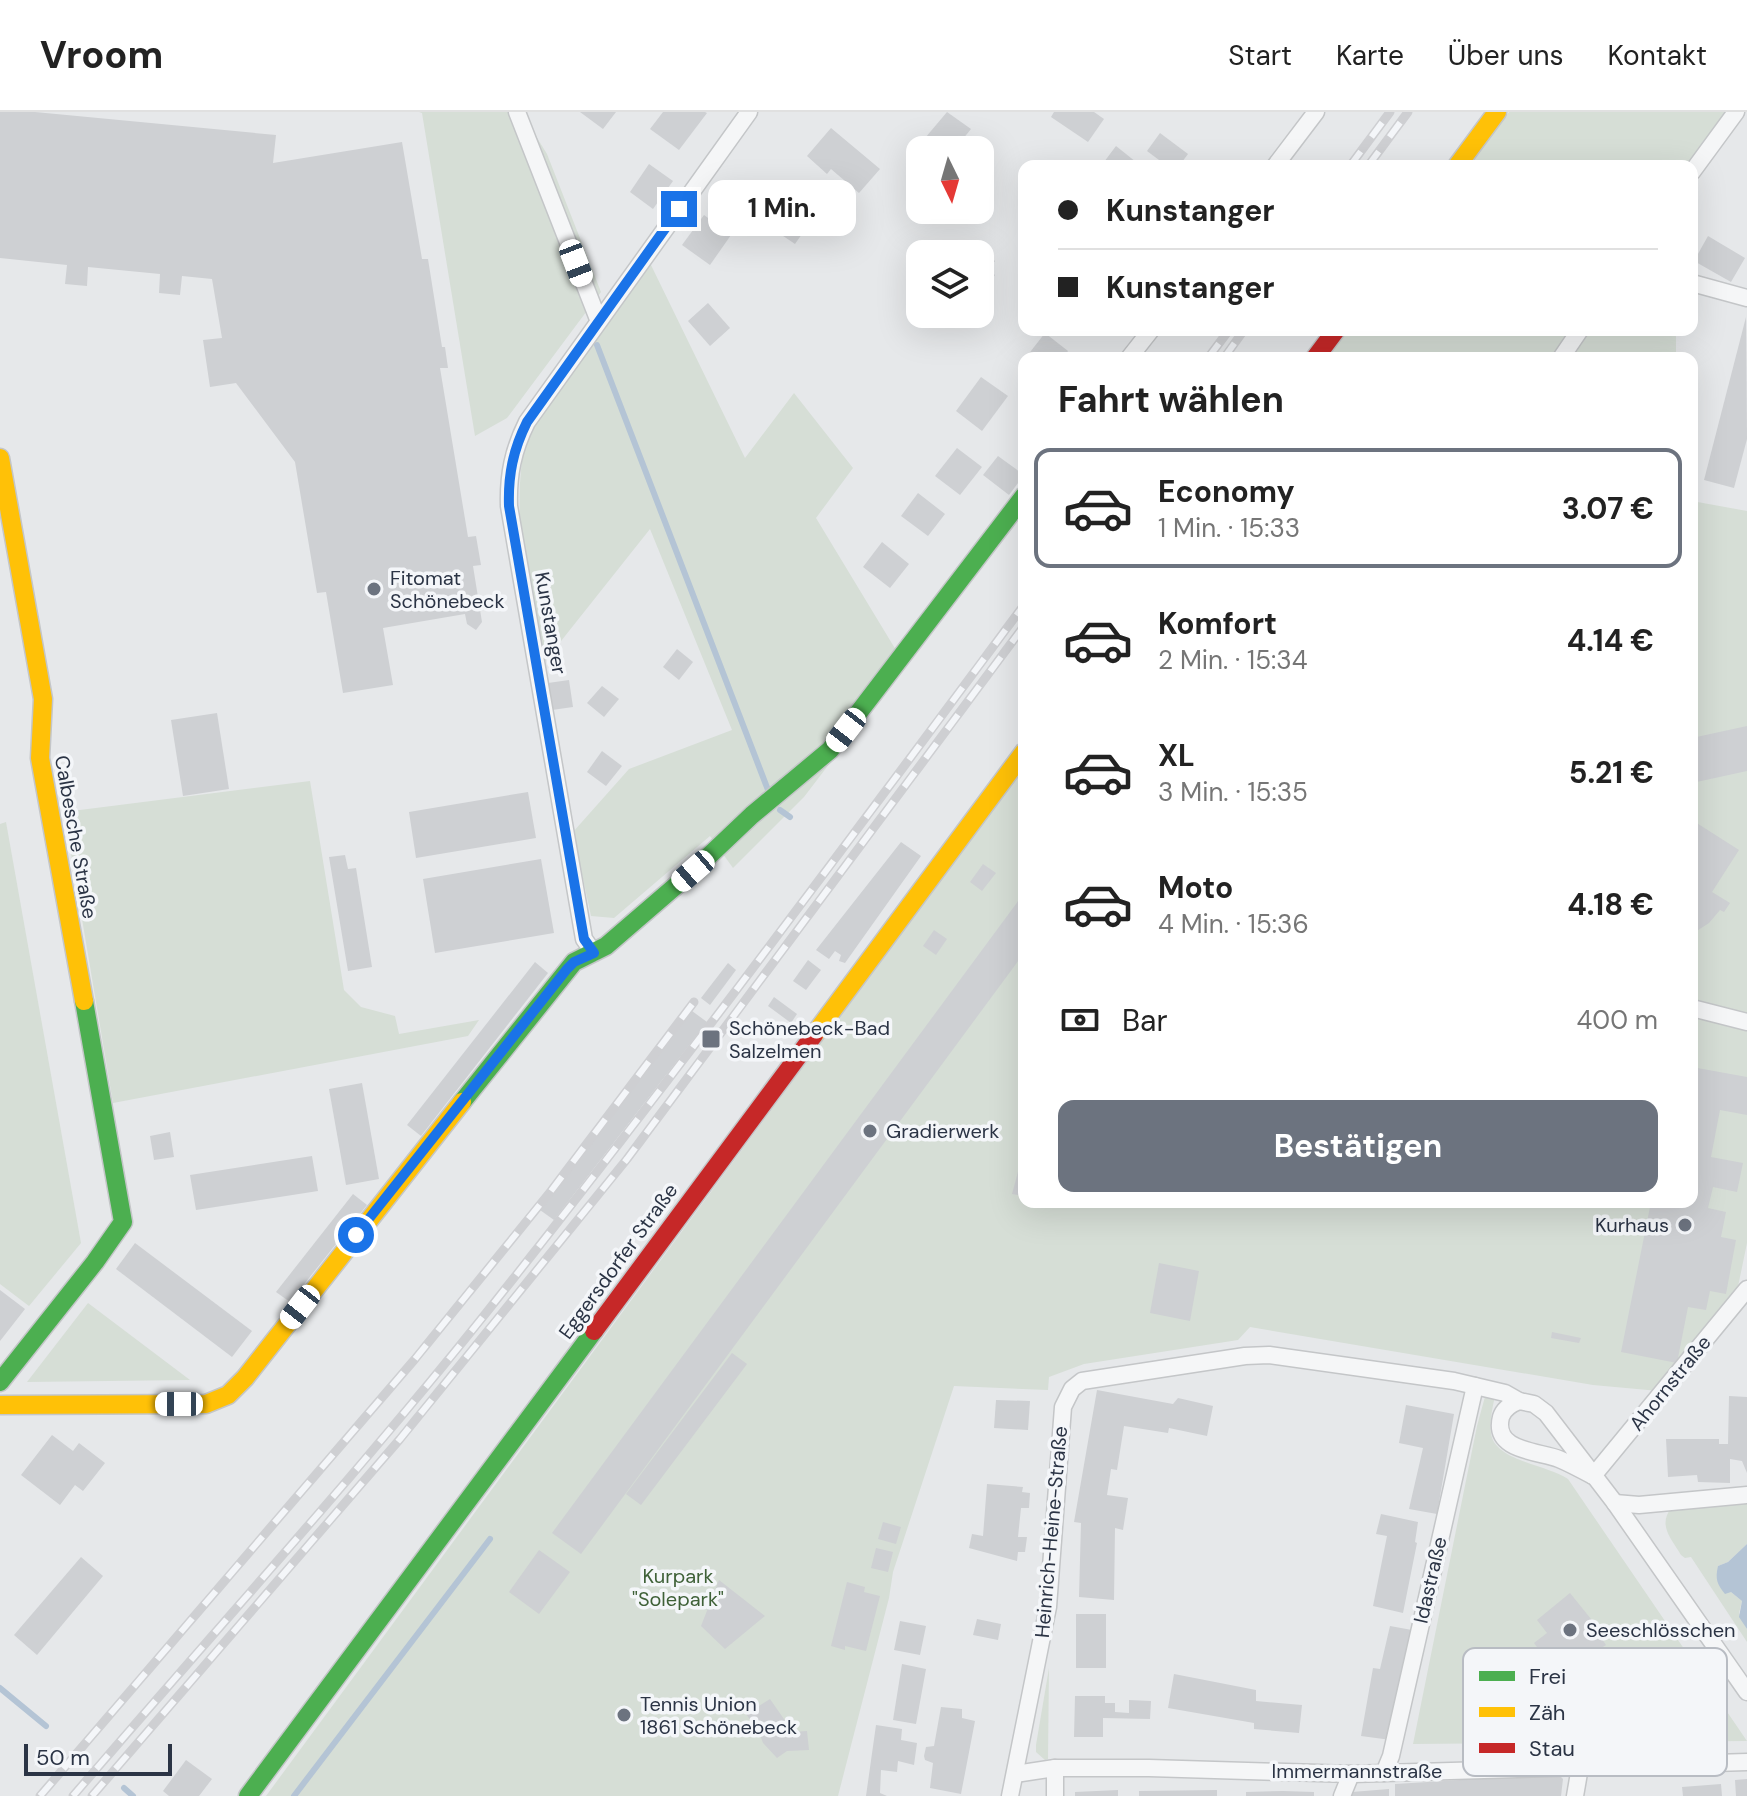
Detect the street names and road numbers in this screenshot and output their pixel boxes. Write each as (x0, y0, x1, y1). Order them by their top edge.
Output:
street label: Kunstanger (529, 570, 573, 676)
street label: Calbesche Straße (49, 753, 103, 921)
street label: Eggersdorfer Straße (553, 1178, 683, 1344)
street label: Ahornstraße (1624, 1330, 1716, 1436)
street label: Heinrich-Heine-Straße (1029, 1425, 1073, 1639)
street label: Idastraße (1407, 1534, 1453, 1626)
street label: Immermannstraße (1272, 1758, 1442, 1784)

